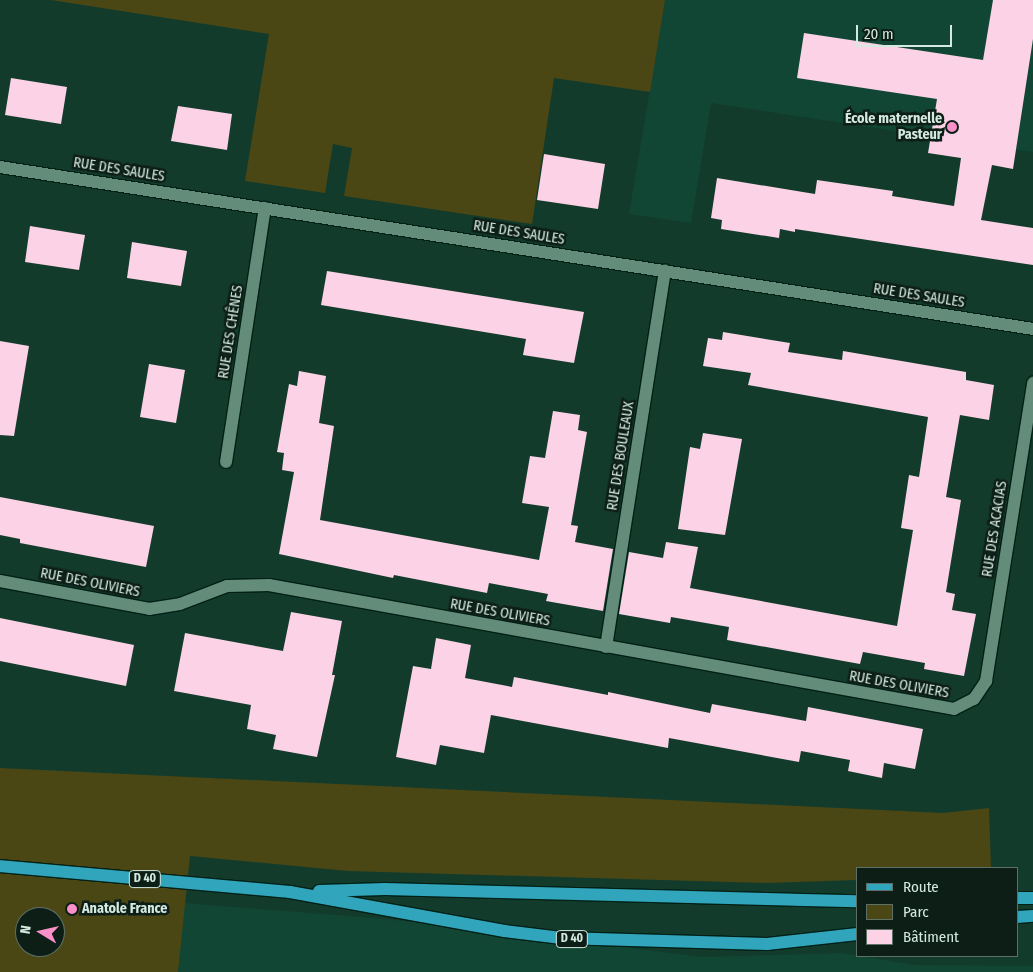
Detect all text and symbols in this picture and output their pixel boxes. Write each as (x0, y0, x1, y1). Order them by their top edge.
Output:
scale bar (858, 15, 954, 47)
text: 20 m (864, 25, 894, 43)
place label: École maternelle Pasteur (845, 111, 942, 144)
marker: École maternelle Pasteur (946, 121, 958, 133)
street label: RUE DES SAULES (72, 154, 166, 186)
street label: RUE DES SAULES (472, 217, 566, 249)
street label: RUE DES SAULES (872, 280, 966, 312)
street label: RUE DES CHÊNES (215, 284, 247, 380)
street label: RUE DES BOULEAUX (604, 400, 638, 512)
street label: RUE DES ACACIAS (979, 480, 1011, 578)
street label: RUE DES OLIVIERS (39, 565, 141, 601)
street label: RUE DES OLIVIERS (449, 596, 551, 630)
street label: RUE DES OLIVIERS (848, 668, 950, 702)
legend (856, 867, 1018, 957)
road number: D 40 (129, 870, 161, 889)
text: Route (903, 878, 939, 896)
place label: Anatole France (82, 901, 167, 917)
marker: Anatole France (66, 903, 78, 915)
text: Parc (903, 903, 929, 921)
north arrow (15, 907, 65, 957)
text: N (17, 924, 35, 935)
text: Bâtiment (903, 928, 959, 946)
road number: D 40 (556, 930, 588, 949)

